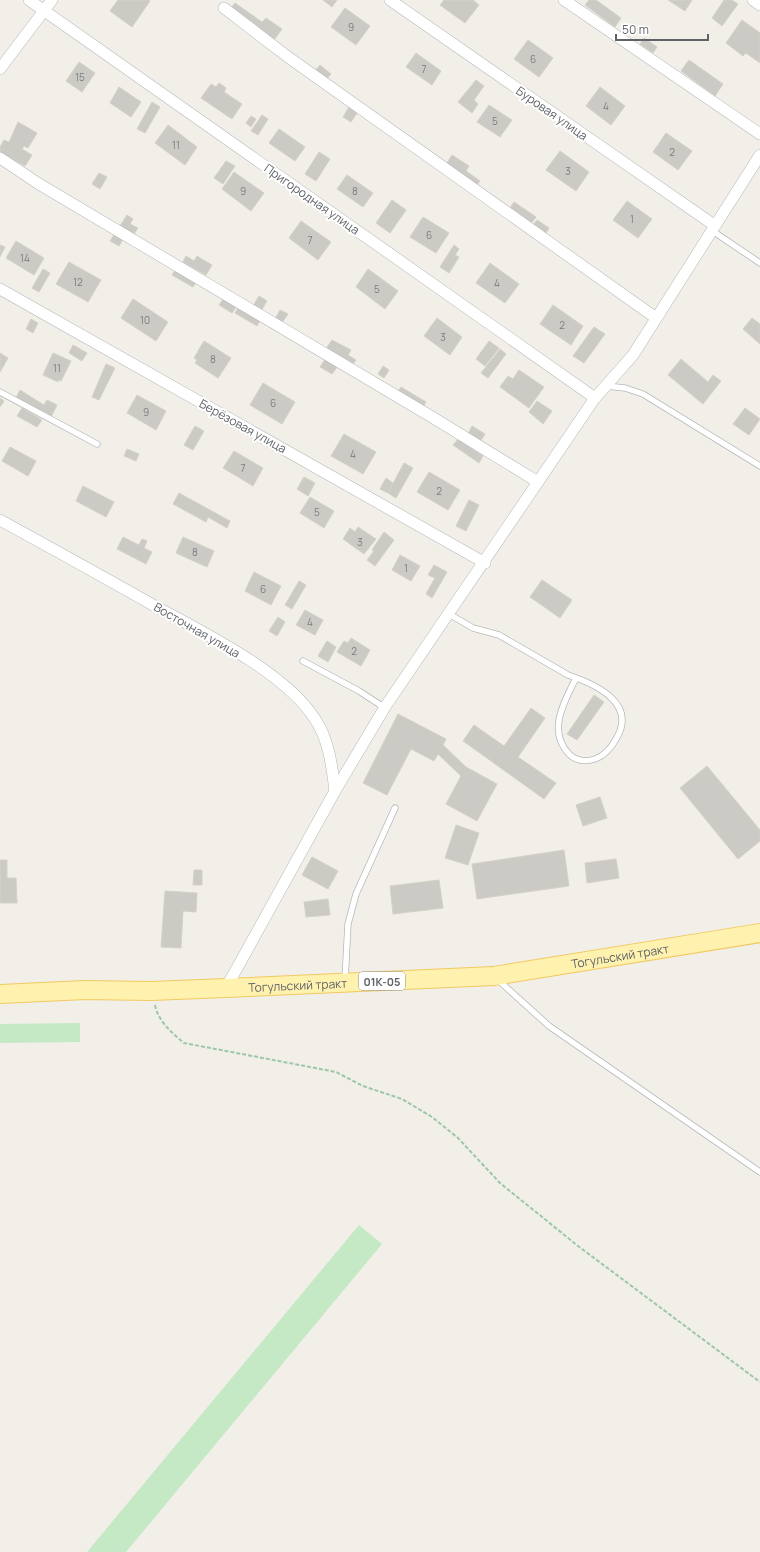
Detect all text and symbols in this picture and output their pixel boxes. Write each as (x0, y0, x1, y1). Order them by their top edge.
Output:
scale bar (616, 16, 708, 42)
house number: 9 (348, 20, 354, 34)
text: 50 m (622, 21, 649, 38)
house number: 6 (530, 52, 536, 66)
house number: 7 (421, 62, 427, 76)
house number: 15 (75, 70, 85, 84)
street label: Буровая улица (513, 82, 591, 144)
house number: 4 (603, 99, 609, 113)
house number: 5 (492, 114, 498, 128)
house number: 11 (172, 138, 180, 152)
house number: 2 (669, 145, 675, 159)
street label: Пригородная улица (261, 160, 363, 238)
house number: 3 (565, 164, 571, 178)
house number: 9 (240, 184, 246, 198)
house number: 8 (352, 184, 358, 198)
house number: 1 (630, 212, 634, 226)
house number: 6 (426, 228, 432, 242)
house number: 7 (307, 233, 313, 247)
house number: 14 (20, 251, 30, 265)
house number: 12 (73, 275, 83, 289)
house number: 4 (494, 276, 500, 290)
house number: 5 (374, 282, 380, 296)
house number: 10 (140, 313, 150, 327)
house number: 2 (559, 318, 565, 332)
house number: 3 (440, 330, 446, 344)
house number: 8 (210, 352, 216, 366)
house number: 11 (53, 361, 61, 375)
street label: Берёзовая улица (196, 395, 290, 457)
house number: 6 (270, 396, 276, 410)
house number: 9 (143, 405, 149, 419)
house number: 4 (350, 447, 356, 461)
house number: 7 (240, 461, 246, 475)
house number: 2 (436, 484, 442, 498)
house number: 5 (314, 505, 320, 519)
house number: 3 (357, 535, 363, 549)
house number: 8 (192, 545, 198, 559)
house number: 1 (404, 561, 408, 575)
house number: 6 (260, 582, 266, 596)
street label: Восточная улица (151, 598, 243, 662)
house number: 4 (307, 615, 313, 629)
house number: 2 (351, 644, 357, 658)
street label: Тогульский тракт (570, 939, 670, 972)
road number: 01К-05 (359, 972, 405, 990)
street label: Тогульский тракт (248, 974, 348, 995)

